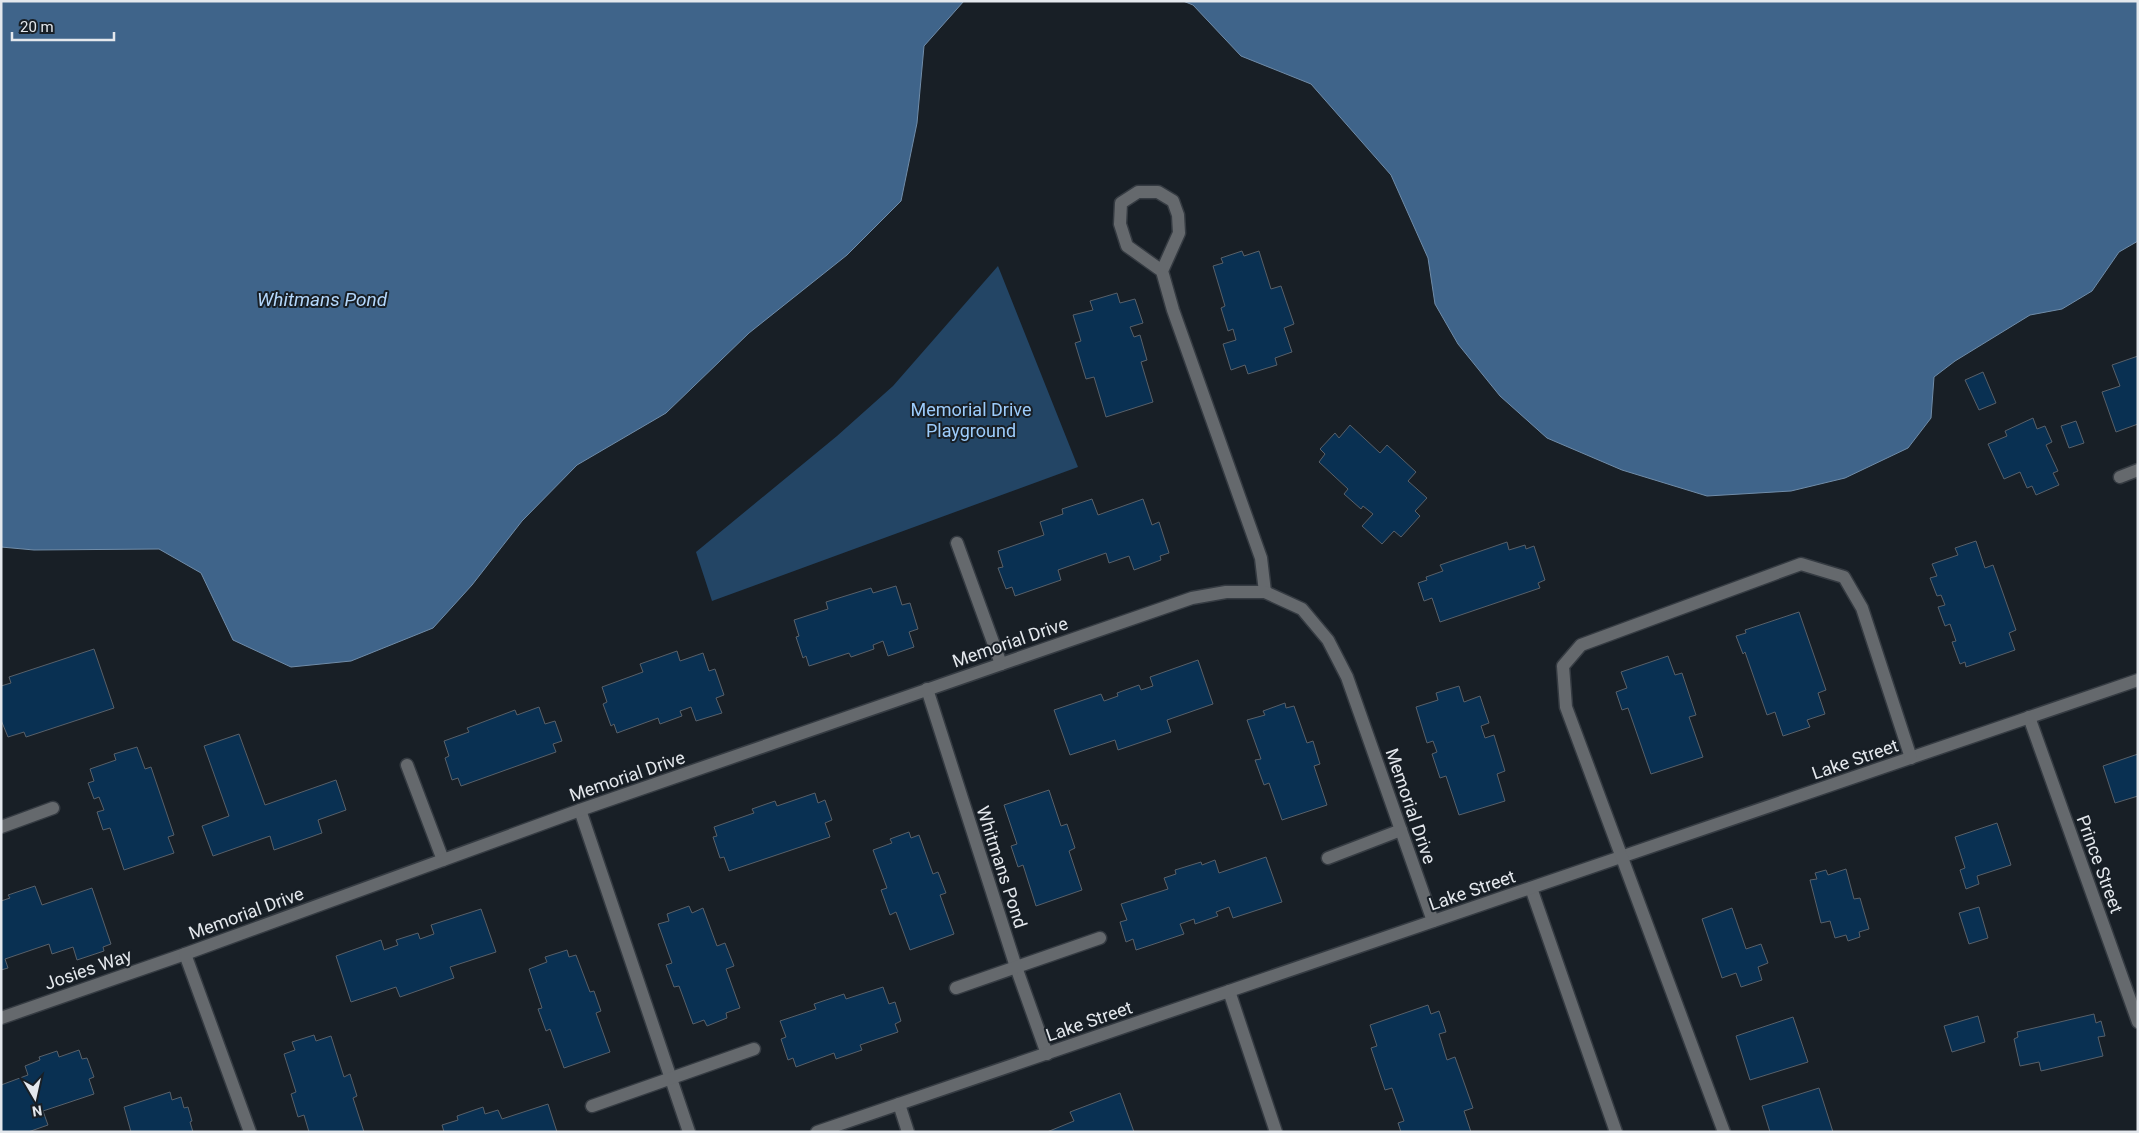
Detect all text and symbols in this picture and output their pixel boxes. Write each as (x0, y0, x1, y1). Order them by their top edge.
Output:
scale bar (12, 10, 115, 42)
text: 20 m (20, 18, 54, 36)
water label: Whitmans Pond (257, 288, 388, 311)
park label: Memorial Drive Playground (911, 399, 1031, 441)
street label: Memorial Drive (949, 612, 1071, 672)
street label: Lake Street (1809, 734, 1901, 784)
street label: Memorial Drive (1381, 745, 1441, 867)
street label: Memorial Drive (566, 746, 688, 806)
street label: Whitmans Pond (972, 803, 1032, 931)
street label: Prince Street (2073, 812, 2127, 916)
street label: Lake Street (1426, 865, 1518, 915)
street label: Memorial Drive (186, 882, 306, 944)
street label: Josies Way (42, 944, 135, 994)
street label: Lake Street (1043, 996, 1135, 1046)
north arrow (10, 1073, 60, 1123)
text: N (31, 1102, 43, 1120)

